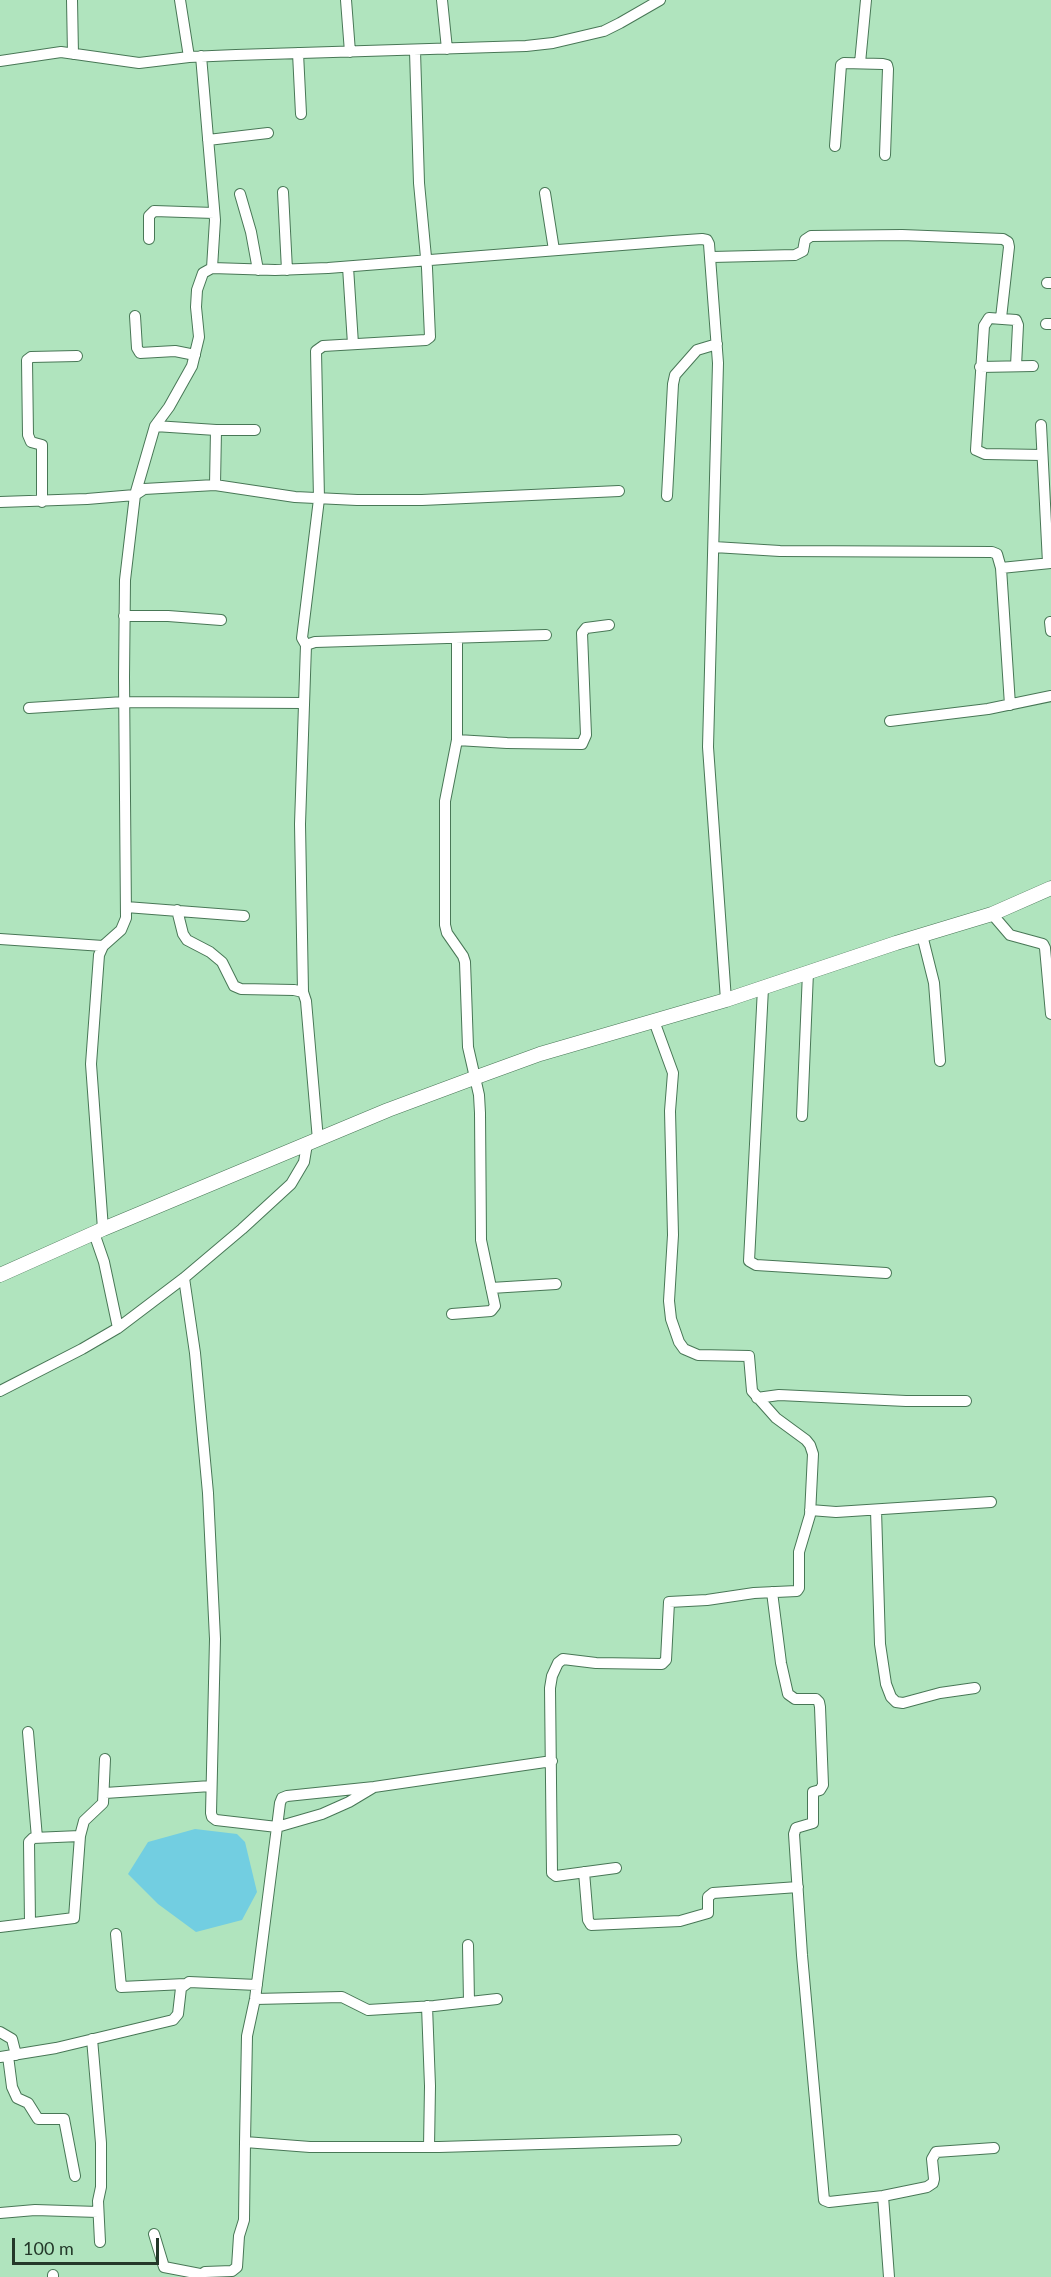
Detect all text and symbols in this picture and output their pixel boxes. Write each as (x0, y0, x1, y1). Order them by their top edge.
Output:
scale bar (15, 2226, 162, 2264)
text: 100 m (23, 2237, 74, 2259)

